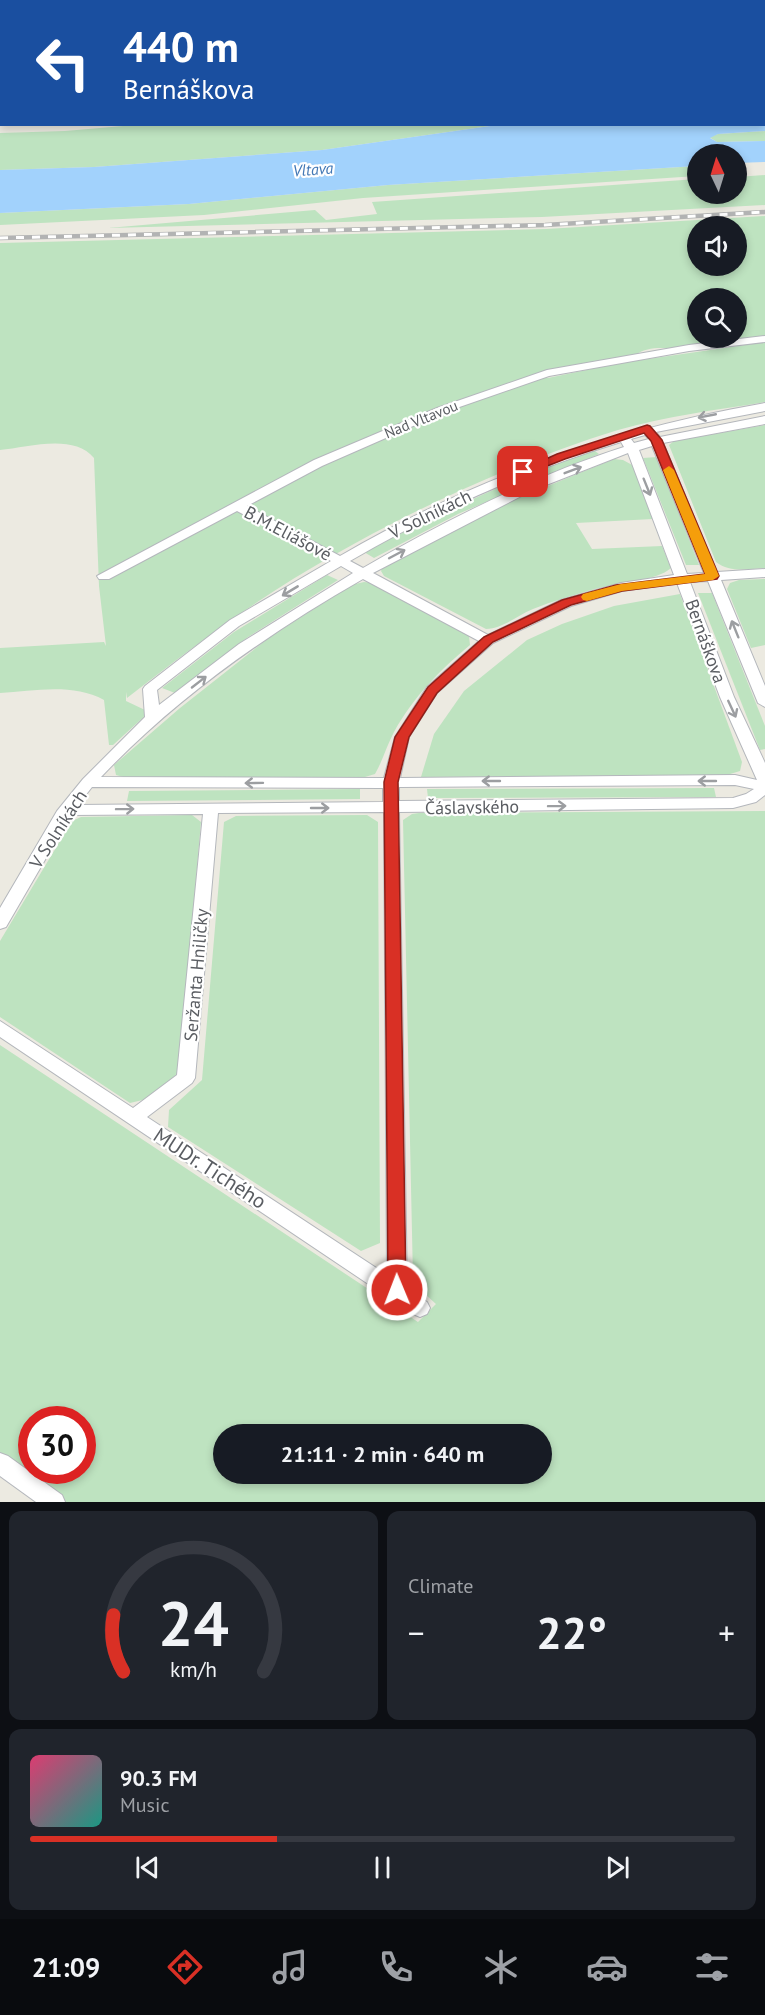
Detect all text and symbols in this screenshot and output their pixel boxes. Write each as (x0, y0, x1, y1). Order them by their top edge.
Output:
text: 440 m (123, 19, 239, 74)
icon: left (24, 24, 102, 102)
text: Bernáškova (123, 72, 254, 106)
north arrow (687, 144, 747, 204)
map controls (687, 144, 747, 348)
water label: Vltava (292, 158, 334, 180)
button: sound (687, 216, 747, 276)
button: search (687, 288, 747, 348)
street label: Nad Vltavou (381, 396, 461, 442)
one-way arrow (698, 411, 718, 422)
pin (497, 446, 548, 497)
icon: arrive (506, 455, 539, 488)
one-way arrow (563, 464, 582, 475)
one-way arrow (642, 478, 653, 496)
street label: V Solníkách (384, 484, 475, 544)
street label: B.M.Eliášové (240, 500, 336, 566)
one-way arrow (388, 548, 406, 559)
one-way arrow (282, 585, 299, 597)
street label: Bernáškova (680, 596, 732, 686)
one-way arrow (729, 621, 740, 639)
one-way arrow (191, 676, 207, 689)
one-way arrow (727, 699, 739, 717)
one-way arrow (481, 775, 501, 787)
one-way arrow (697, 775, 717, 787)
one-way arrow (244, 777, 264, 789)
street label: V Solníkách (24, 785, 92, 873)
street label: Čáslavského (425, 795, 519, 819)
one-way arrow (547, 800, 567, 812)
one-way arrow (310, 802, 330, 814)
one-way arrow (115, 804, 135, 815)
street label: Seržanta Hniličky (179, 907, 213, 1042)
street label: MUDr. Tichého (148, 1121, 272, 1215)
position arrow (365, 1258, 429, 1322)
speed limit sign: 30 (18, 1406, 96, 1484)
text: 21:11 · 2 min · 640 m (281, 1440, 484, 1468)
text: Climate (408, 1573, 474, 1599)
text: 24 (158, 1582, 229, 1663)
text: 22° (536, 1603, 607, 1661)
text: − (408, 1611, 425, 1654)
text: + (718, 1611, 735, 1654)
text: km/h (170, 1656, 217, 1684)
text: 90.3 FM (120, 1764, 197, 1792)
text: Music (120, 1792, 169, 1818)
icon: previous (131, 1851, 164, 1884)
icon: pause (366, 1851, 399, 1884)
icon: next (601, 1851, 634, 1884)
icon: directions (164, 1946, 206, 1988)
icon: music (269, 1946, 311, 1988)
icon: phone (375, 1946, 417, 1988)
icon: climate (480, 1946, 522, 1988)
icon: car (586, 1946, 628, 1988)
icon: filters (691, 1946, 733, 1988)
text: 21:09 (32, 1950, 100, 1984)

